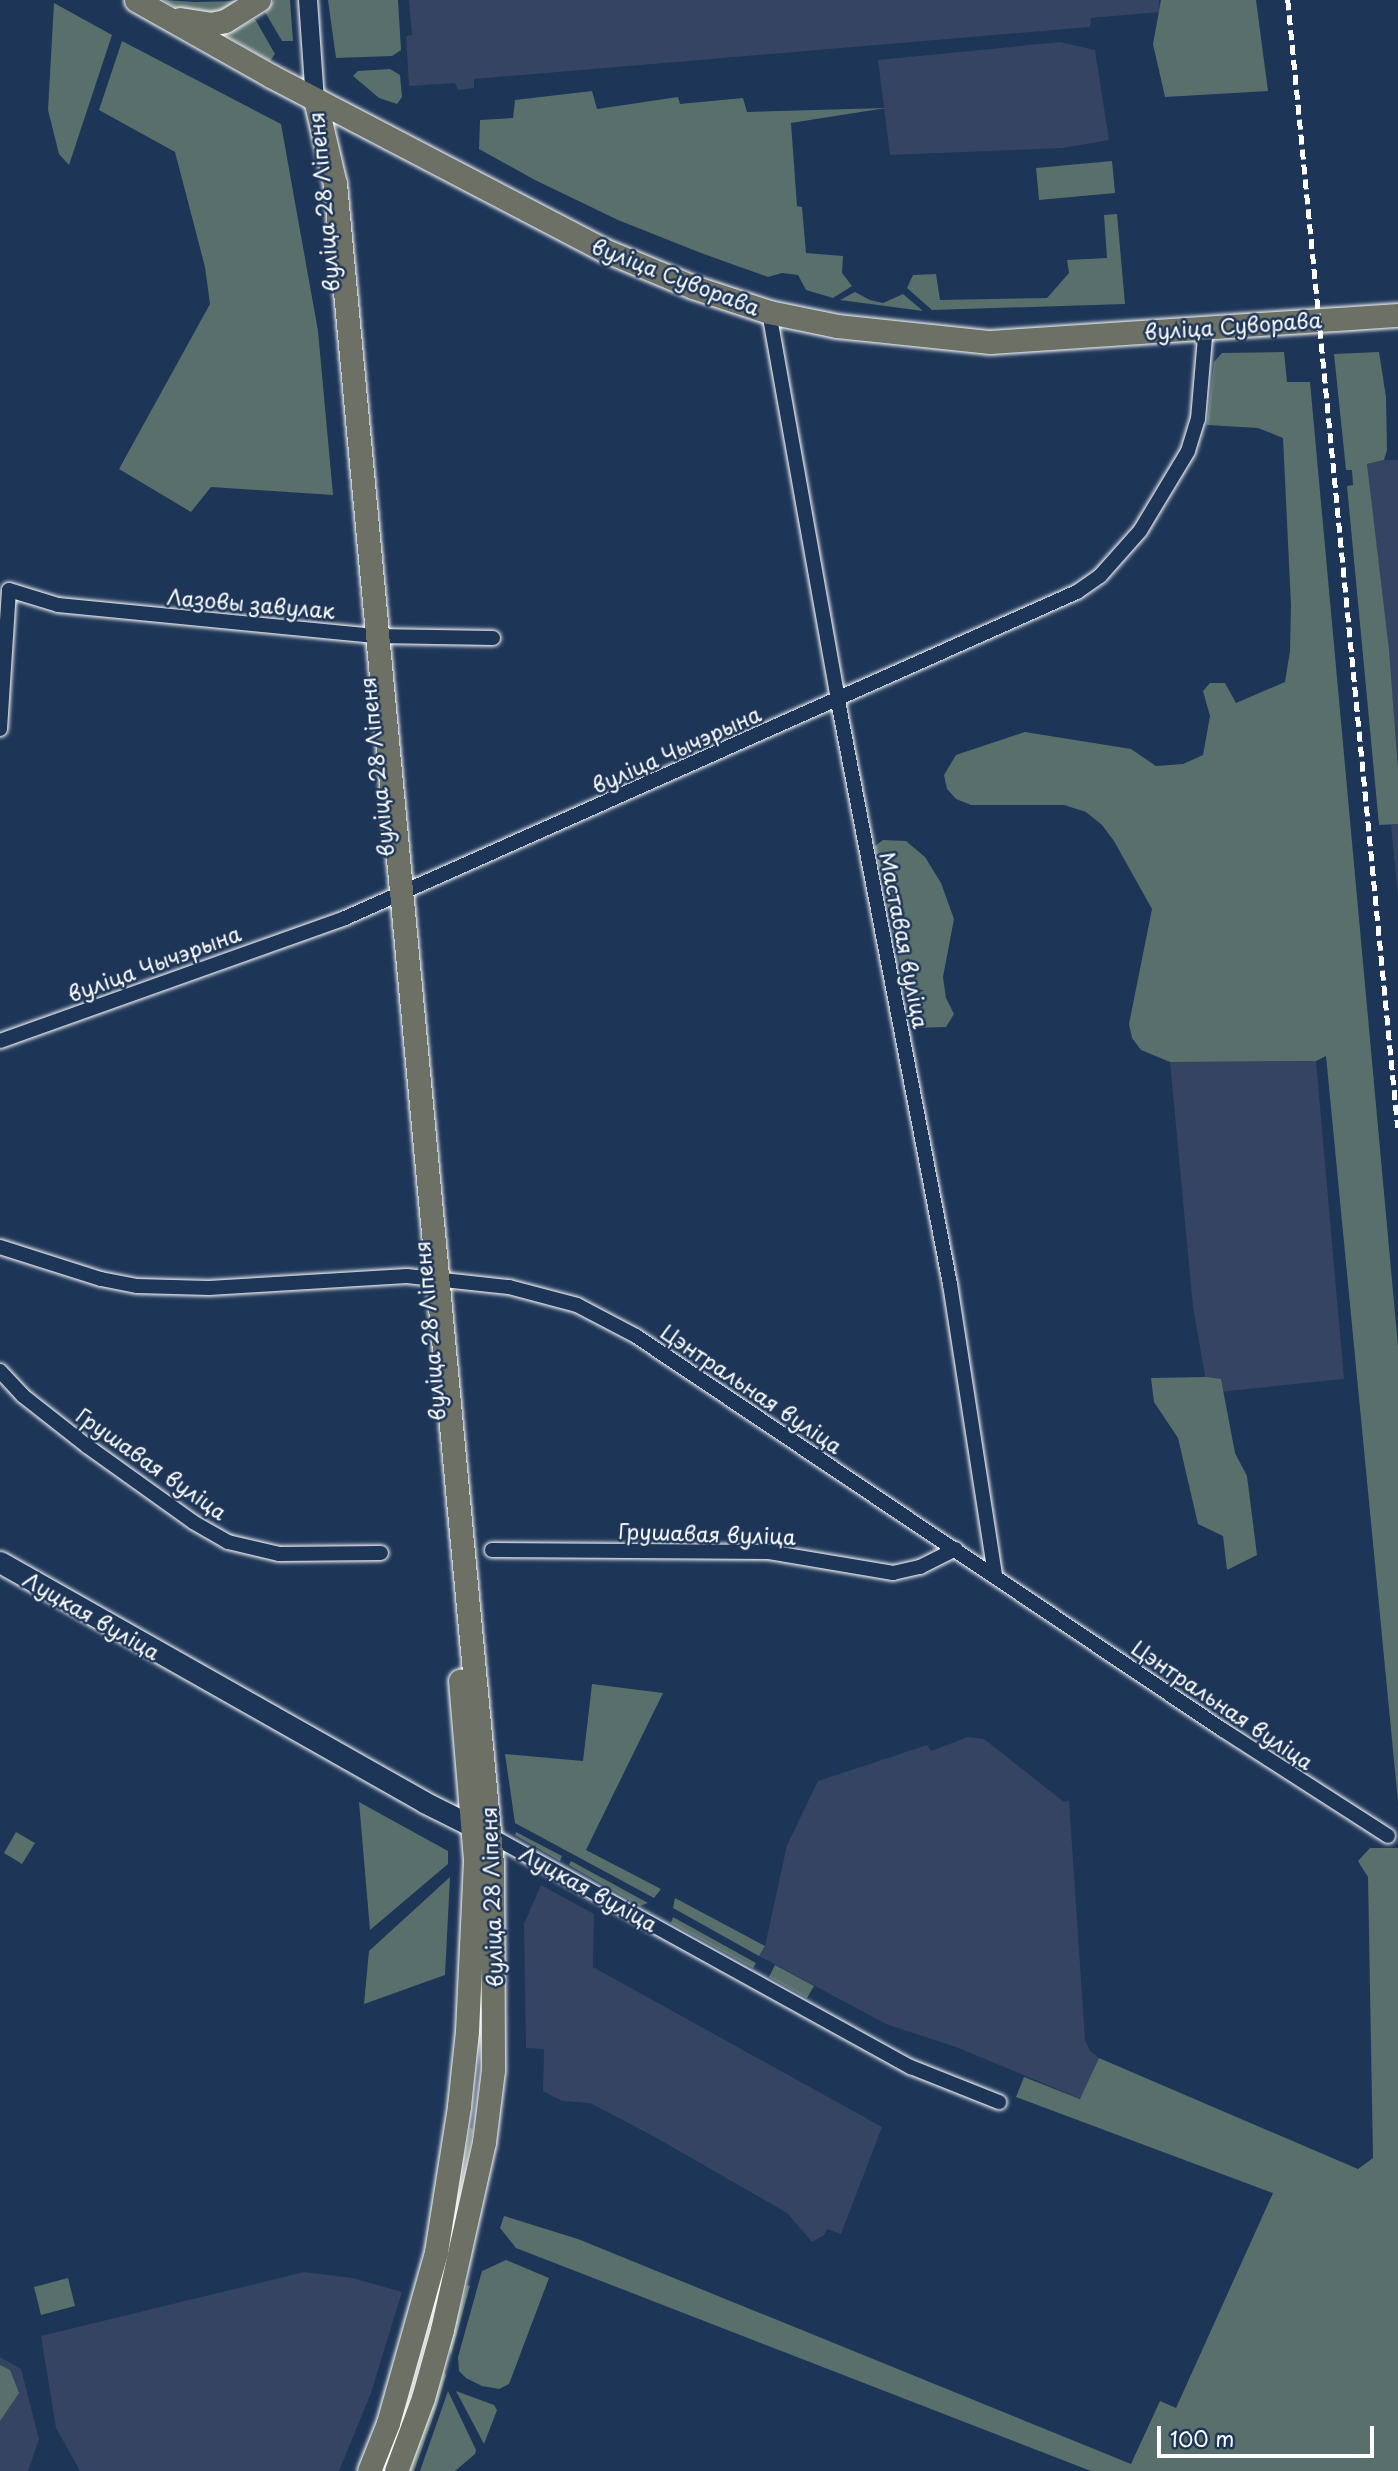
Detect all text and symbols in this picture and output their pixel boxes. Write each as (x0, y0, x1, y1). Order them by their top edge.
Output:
street label: вуліца 28 Ліпеня (303, 111, 343, 293)
street label: вуліца Суворава (588, 232, 764, 320)
street label: вуліца Суворава (1143, 306, 1323, 344)
street label: Лазовы завулак (165, 583, 337, 623)
street label: вуліца 28 Ліпеня (354, 676, 398, 858)
street label: вуліца Чычэрына (588, 700, 764, 798)
street label: Маставая вуліца (875, 849, 935, 1031)
street label: вуліца Чычэрына (64, 920, 244, 1006)
street label: вуліца 28 Ліпеня (409, 1240, 449, 1422)
street label: Цэнтральная вуліца (657, 1318, 847, 1458)
street label: Грушавая вуліца (72, 1401, 232, 1525)
street label: Грушавая вуліца (617, 1517, 797, 1549)
street label: Луцкая вуліца (19, 1566, 165, 1664)
street label: Цэнтральная вуліца (1128, 1634, 1318, 1774)
street label: вуліца 28 Ліпеня (475, 1806, 507, 1988)
street label: Луцкая вуліца (516, 1840, 662, 1936)
scale bar (1160, 2412, 1377, 2456)
text: 100 m (1170, 2422, 1234, 2454)

